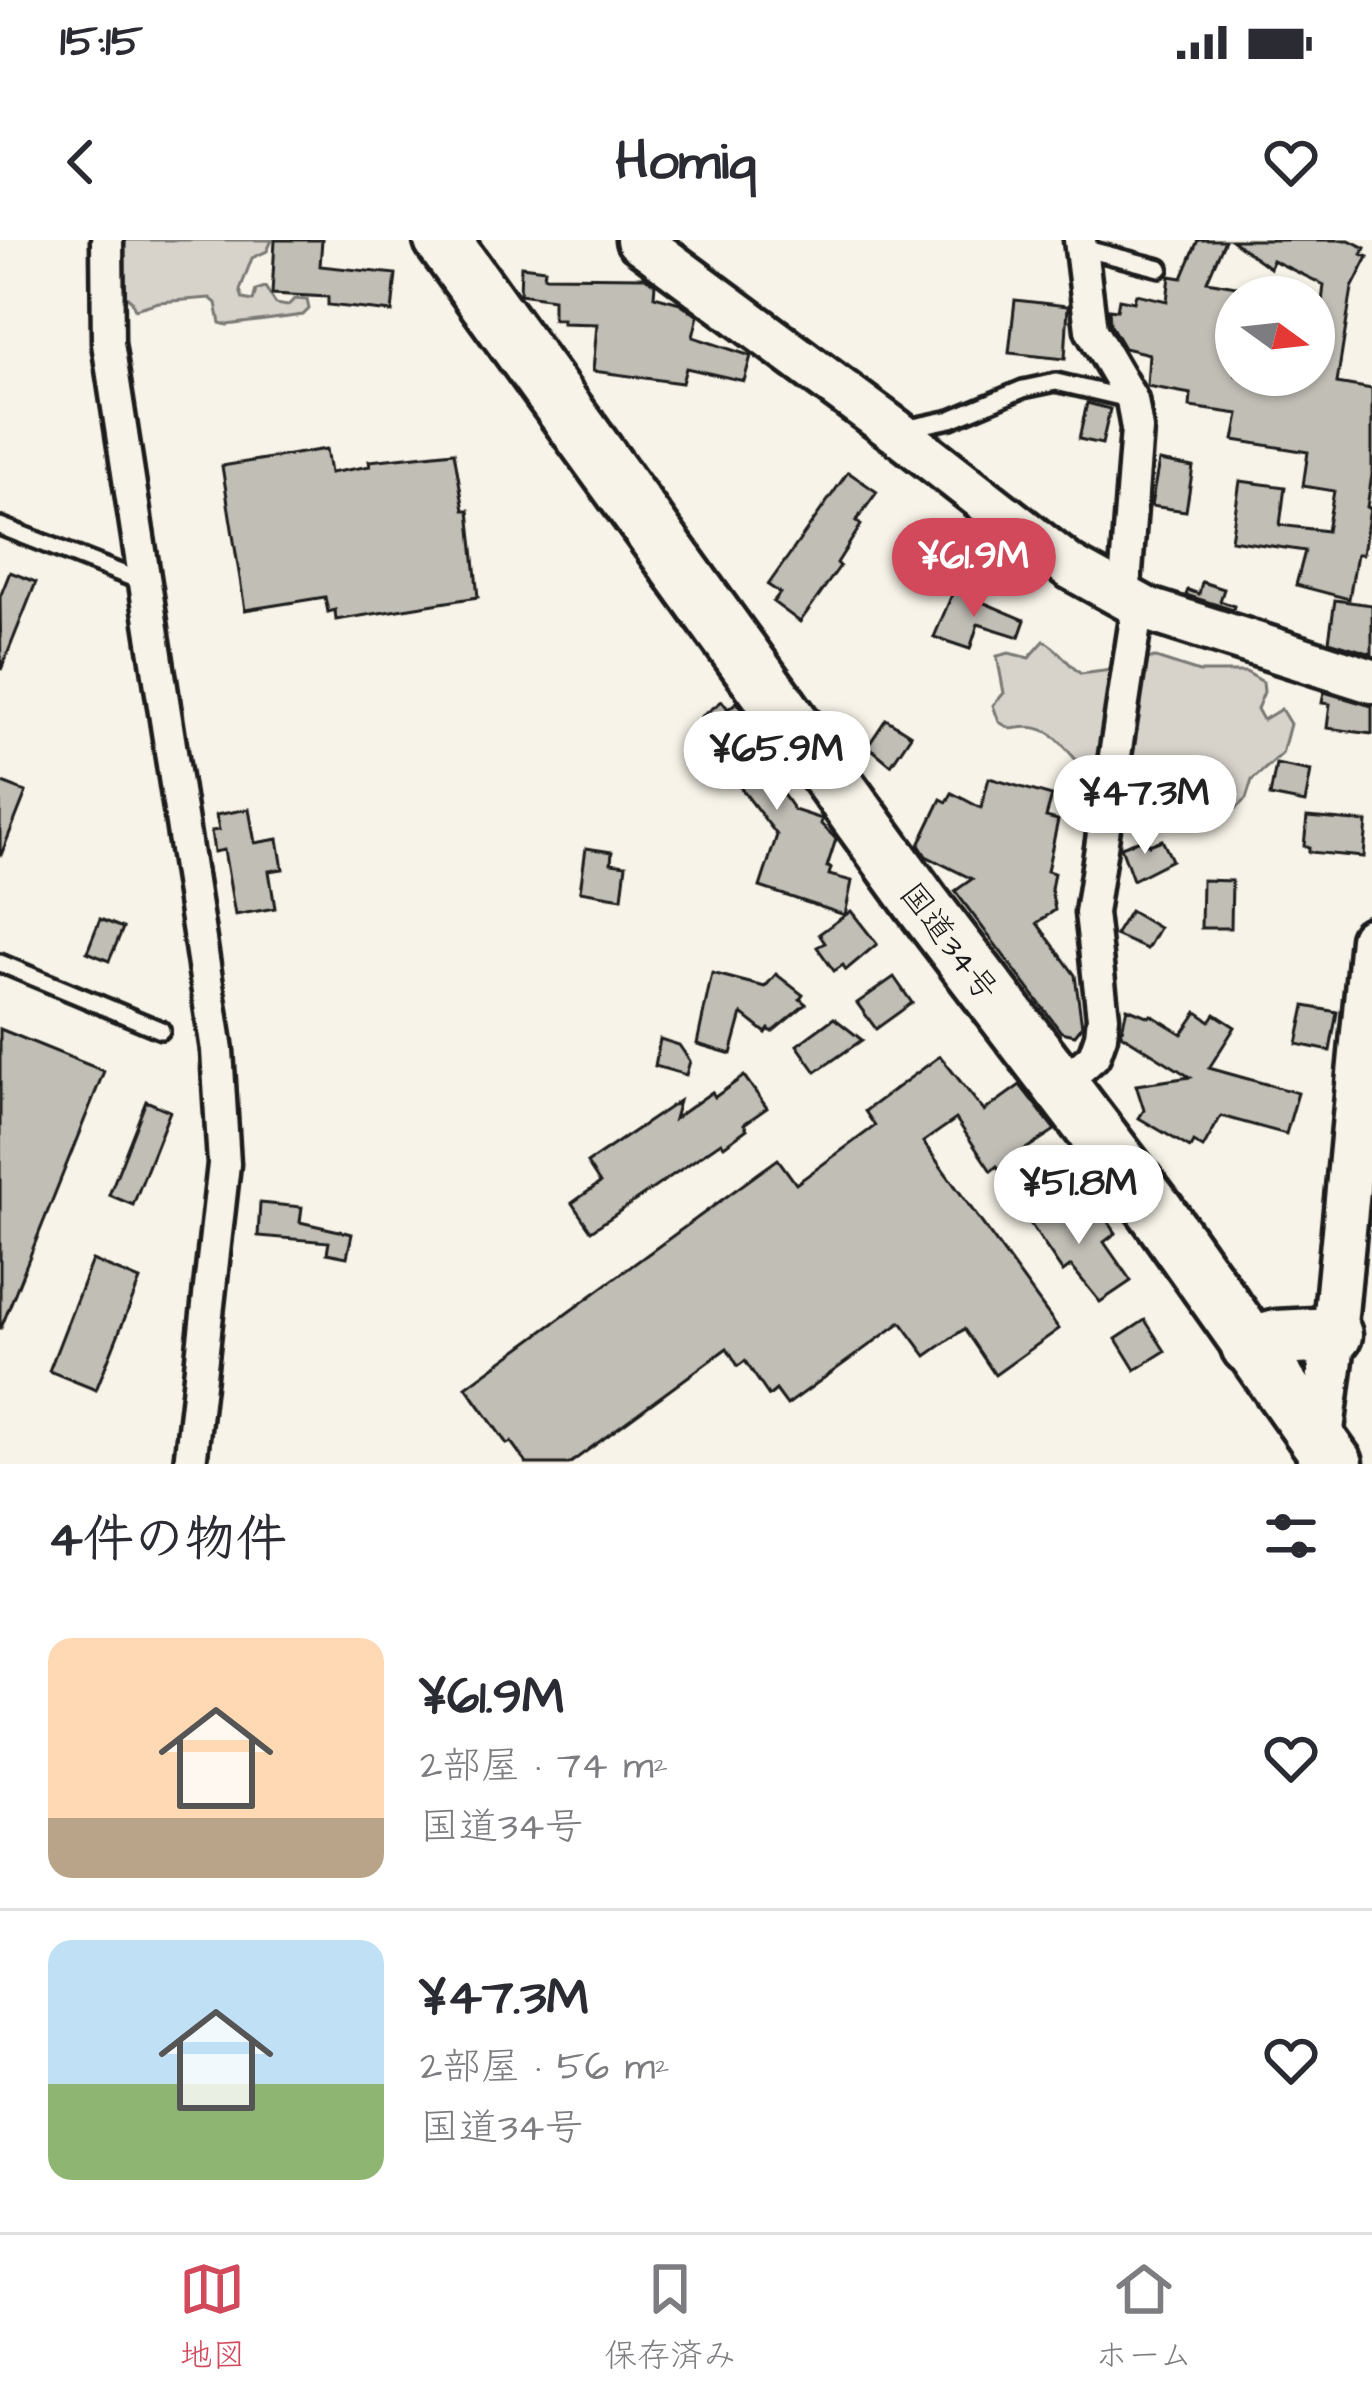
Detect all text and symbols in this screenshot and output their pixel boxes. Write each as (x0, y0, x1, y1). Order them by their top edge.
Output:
text: 15:15 (60, 11, 143, 73)
text: Homiq (615, 125, 757, 200)
icon: back (48, 129, 114, 195)
icon: heart (1258, 129, 1324, 195)
north arrow (1215, 276, 1335, 396)
map controls (1215, 276, 1335, 396)
pin: ¥61.9M (876, 518, 1072, 620)
text: ¥61.9M (919, 530, 1029, 584)
pin: ¥65.9M (679, 711, 875, 813)
text: ¥65.9M (711, 723, 843, 777)
pin: ¥47.3M (1047, 755, 1243, 857)
text: ¥47.3M (1081, 767, 1209, 821)
street label: 国道34号 (888, 873, 1008, 1011)
pin: ¥51.8M (981, 1145, 1177, 1247)
text: ¥51.8M (1021, 1157, 1137, 1211)
icon: filters (1258, 1503, 1324, 1569)
text: 4件の物件 (48, 1505, 287, 1576)
text: ¥61.9M (420, 1662, 564, 1733)
icon: home (144, 1686, 288, 1830)
icon: heart (1258, 1725, 1324, 1791)
text: 2部屋 · 74 m² (420, 1740, 668, 1794)
text: 国道34号 (420, 1801, 583, 1855)
text: ¥47.3M (420, 1963, 589, 2034)
icon: home (144, 1988, 288, 2132)
icon: heart (1258, 2027, 1324, 2093)
text: 2部屋 · 56 m² (420, 2041, 670, 2095)
text: 国道34号 (420, 2102, 583, 2156)
tab: 地図 (179, 2256, 245, 2379)
tab: 保存済み (604, 2256, 736, 2379)
tab: ホーム (1095, 2256, 1193, 2379)

